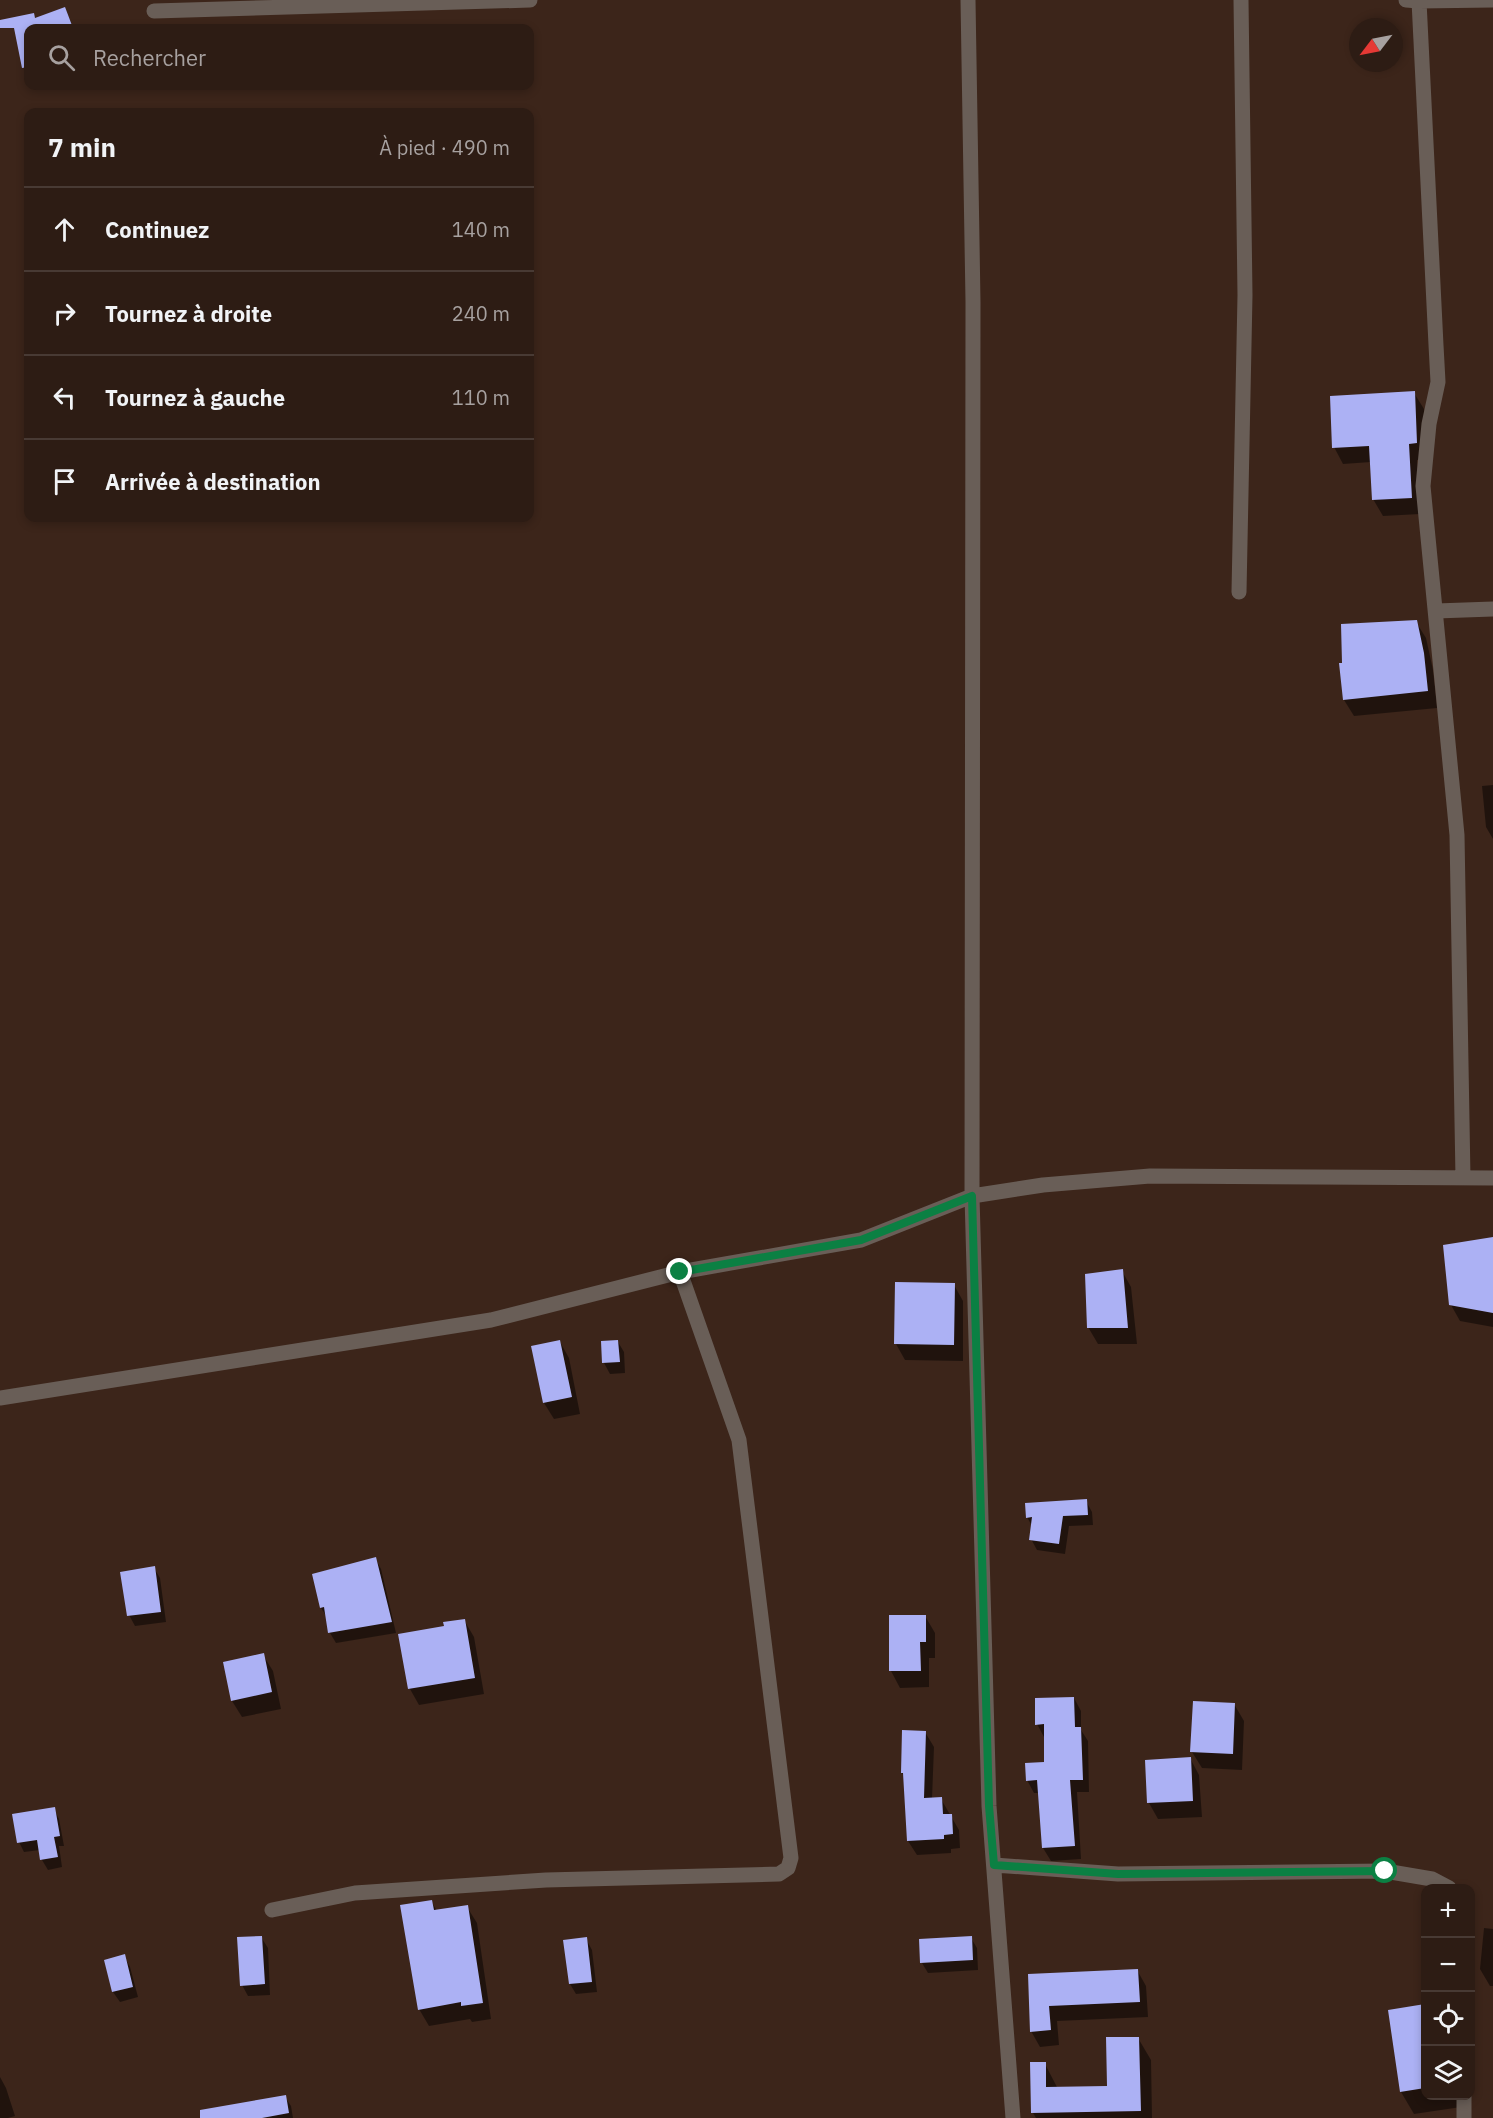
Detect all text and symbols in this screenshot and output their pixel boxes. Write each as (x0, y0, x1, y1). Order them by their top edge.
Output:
north arrow (1349, 18, 1403, 72)
search box (24, 24, 534, 90)
icon: search (45, 41, 78, 74)
text: Rechercher (93, 43, 206, 72)
text: 7 min (48, 130, 116, 164)
text: À pied · 490 m (379, 134, 510, 161)
icon: ahead (48, 213, 81, 246)
text: Continuez (105, 215, 209, 244)
text: 140 m (452, 216, 510, 243)
icon: right (48, 297, 81, 330)
text: Tournez à droite (105, 299, 272, 328)
text: 240 m (452, 300, 510, 327)
icon: left (48, 381, 81, 414)
text: Tournez à gauche (105, 383, 285, 412)
text: 110 m (452, 384, 510, 411)
icon: arrive (48, 465, 81, 498)
text: Arrivée à destination (105, 467, 321, 496)
route end (666, 1258, 692, 1284)
route start (1371, 1857, 1397, 1883)
map controls (1421, 1884, 1475, 2100)
button: + (1421, 1884, 1475, 1938)
button: − (1421, 1938, 1475, 1992)
button: locate (1421, 1992, 1475, 2046)
button: layers (1421, 2046, 1475, 2100)

